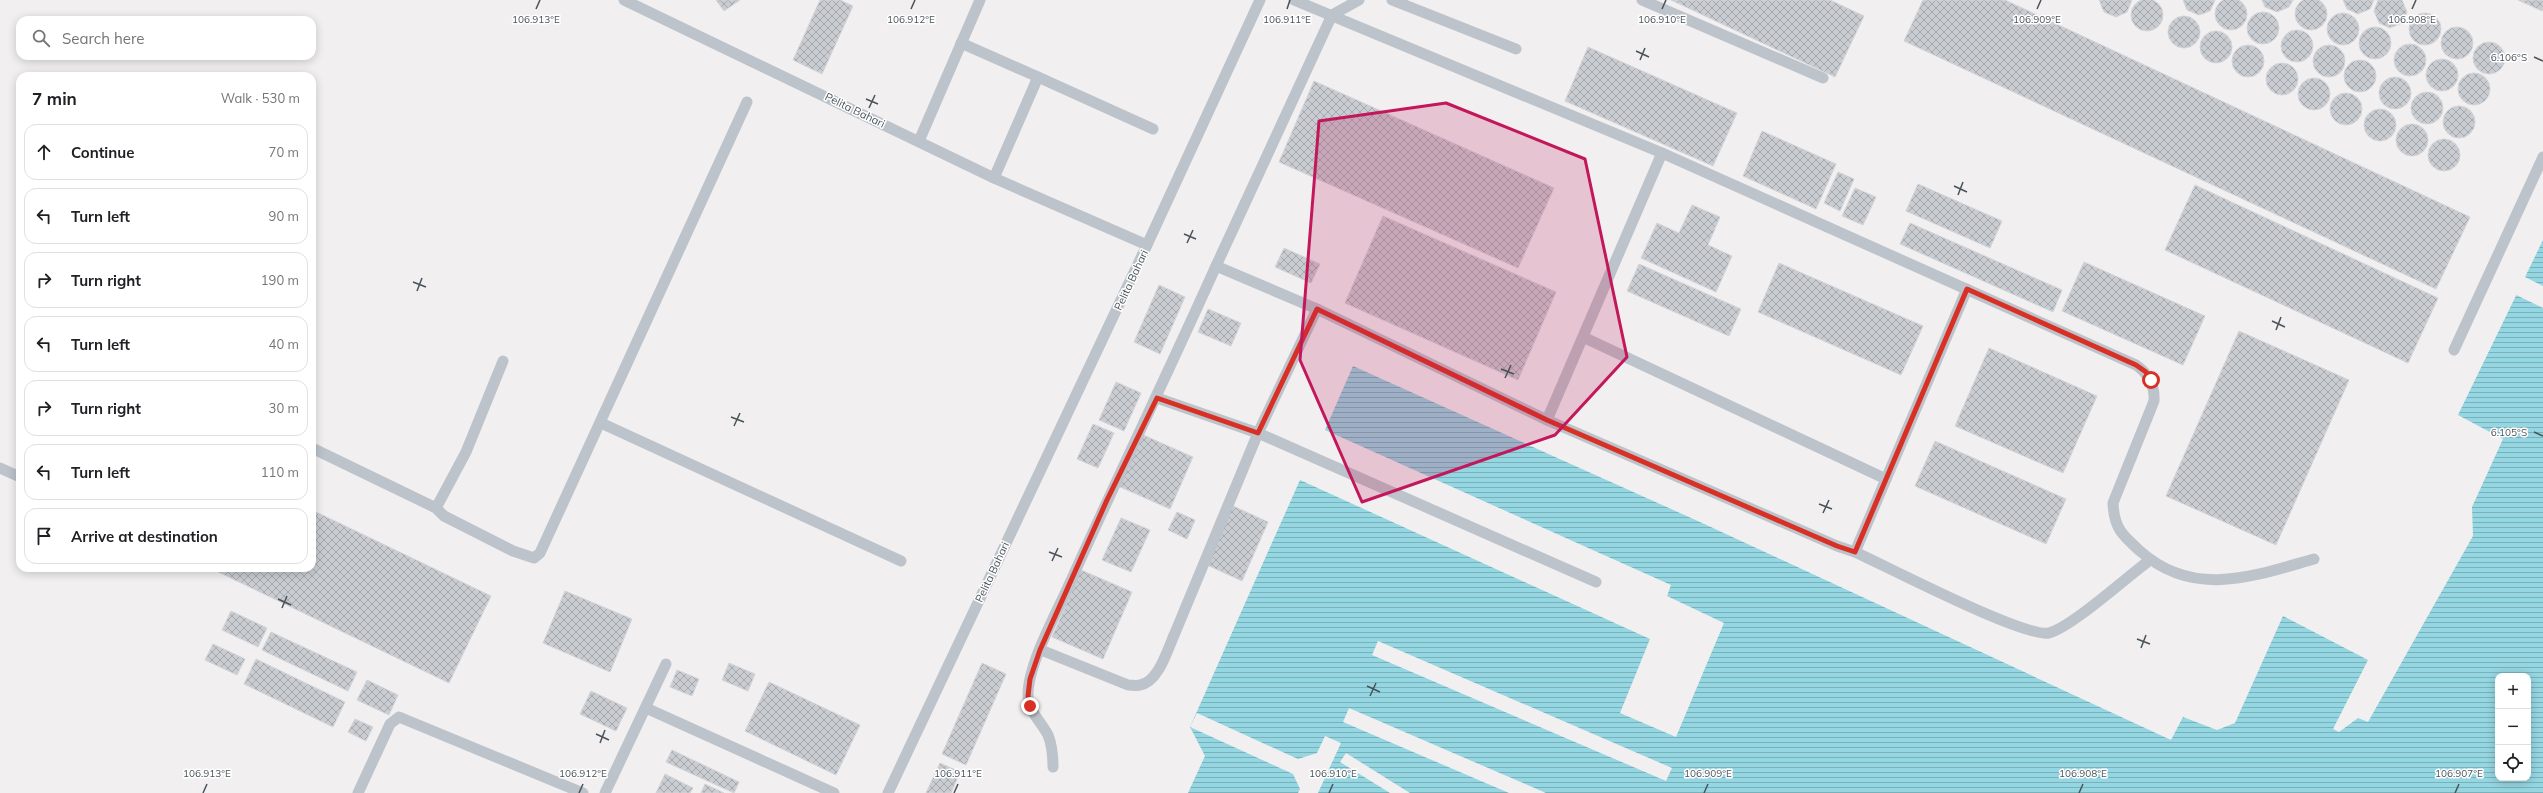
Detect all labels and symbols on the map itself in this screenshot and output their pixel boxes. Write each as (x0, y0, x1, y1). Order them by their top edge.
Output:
text: 106.913°E (512, 13, 560, 26)
text: 106.912°E (887, 13, 935, 26)
text: 106.911°E (1263, 13, 1311, 26)
text: 106.910°E (1638, 13, 1686, 26)
text: 106.909°E (2013, 13, 2061, 26)
text: 106.908°E (2388, 13, 2436, 26)
text: 6.106°S (2491, 51, 2527, 64)
street label: Pelita Bahari (823, 89, 887, 131)
street label: Pelita Bahari (1111, 247, 1151, 313)
route start (2142, 371, 2160, 389)
text: 6.105°S (2491, 426, 2527, 439)
street label: Pelita Bahari (972, 539, 1012, 605)
route end (1021, 697, 1039, 715)
text: 106.913°E (183, 767, 231, 780)
text: 106.912°E (559, 767, 607, 780)
text: 106.911°E (934, 767, 982, 780)
text: 106.910°E (1309, 767, 1357, 780)
text: 106.909°E (1684, 767, 1732, 780)
text: 106.908°E (2059, 767, 2107, 780)
text: 106.907°E (2435, 767, 2483, 780)

